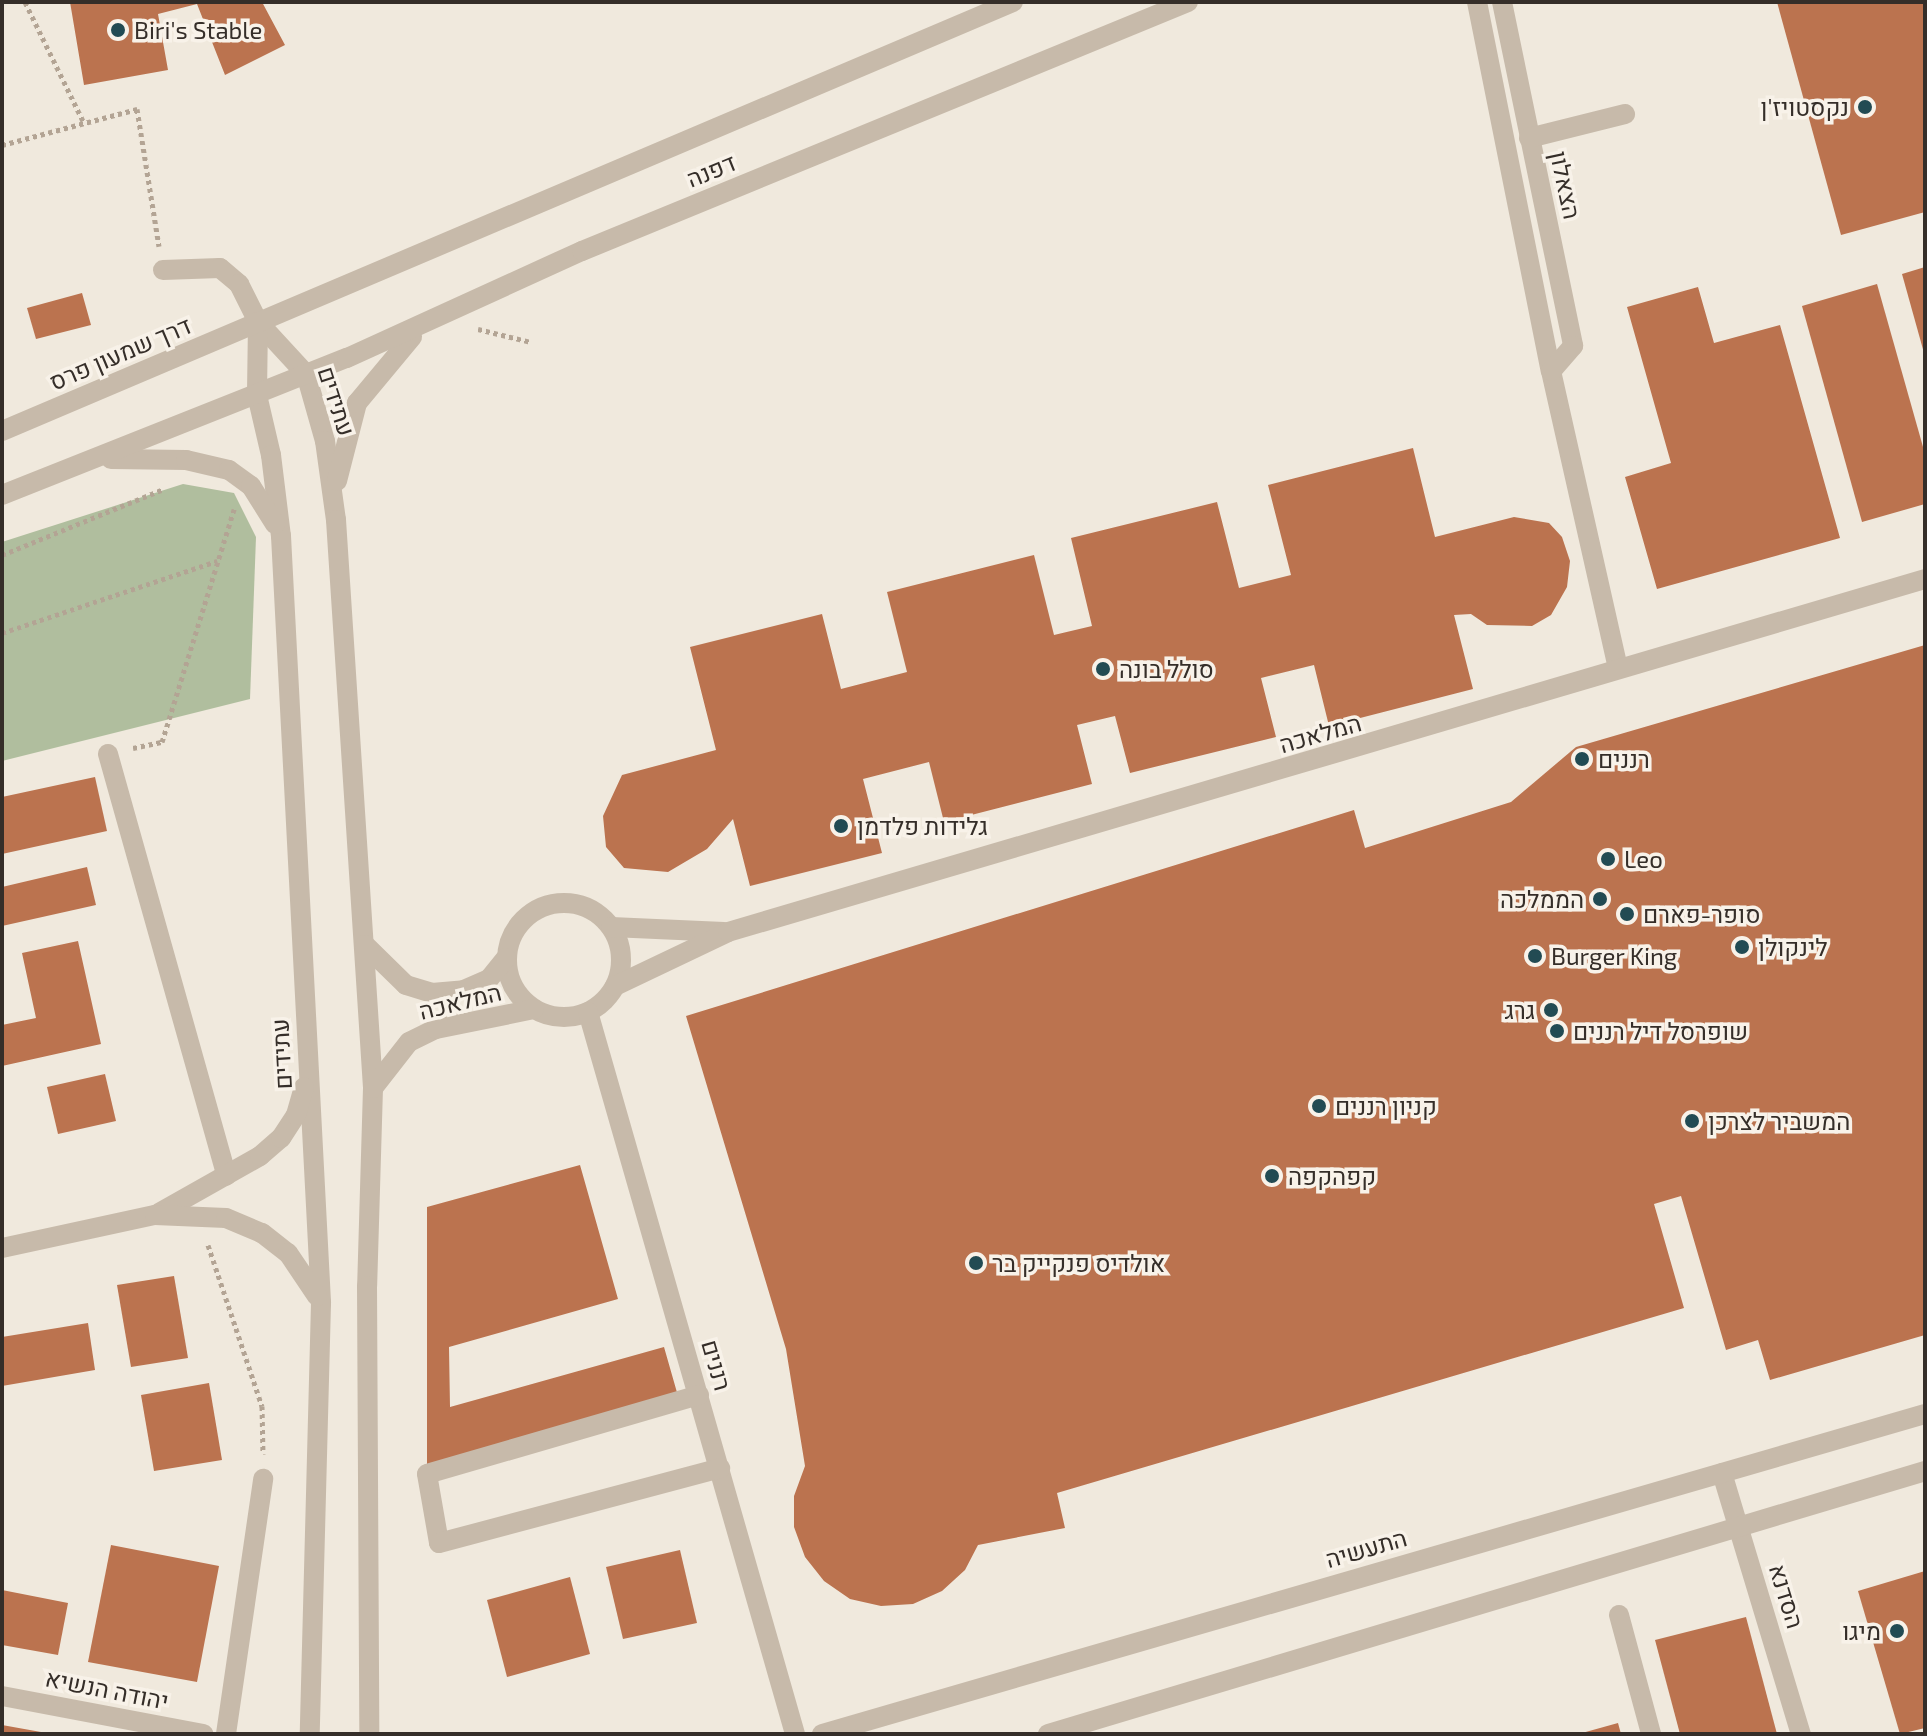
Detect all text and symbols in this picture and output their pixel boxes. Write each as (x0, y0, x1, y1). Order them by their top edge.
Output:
place label: Biri's Stable (134, 16, 262, 44)
marker: Biri's Stable (109, 21, 127, 39)
place label: נקסטויז'ן (1761, 93, 1849, 121)
marker: נקסטויז'ן (1856, 98, 1874, 116)
street label: דפנה (682, 147, 740, 193)
street label: הצאלון (1545, 148, 1587, 222)
street label: דרך שמעון פרס (45, 310, 195, 396)
street label: עתידים (312, 363, 362, 439)
place label: סולל בונה (1119, 655, 1214, 683)
marker: סולל בונה (1094, 660, 1112, 678)
street label: המלאכה (1276, 708, 1364, 758)
place label: רננים (1598, 745, 1650, 773)
marker: רננים (1573, 750, 1591, 768)
place label: גלידות פלדמן (857, 812, 988, 840)
marker: גלידות פלדמן (832, 817, 850, 835)
place label: Leo (1624, 845, 1663, 873)
marker: Leo (1599, 850, 1617, 868)
place label: הממלכה (1500, 885, 1584, 913)
marker: הממלכה (1591, 890, 1609, 908)
place label: סופר-פארם (1643, 900, 1760, 928)
marker: סופר-פארם (1618, 905, 1636, 923)
place label: לינקולן (1758, 933, 1827, 961)
marker: לינקולן (1733, 938, 1751, 956)
place label: Burger King (1551, 942, 1678, 970)
marker: Burger King (1526, 947, 1544, 965)
street label: המלאכה (416, 977, 504, 1025)
place label: גרג (1505, 996, 1535, 1024)
marker: גרג (1542, 1001, 1560, 1019)
place label: שופרסל דיל רננים (1573, 1017, 1748, 1045)
street label: עתידים (265, 1018, 297, 1090)
marker: שופרסל דיל רננים (1548, 1022, 1566, 1040)
place label: קניון רננים (1335, 1092, 1437, 1120)
marker: קניון רננים (1310, 1097, 1328, 1115)
place label: המשביר לצרכן (1708, 1107, 1850, 1135)
marker: המשביר לצרכן (1683, 1112, 1701, 1130)
place label: קפהקפה (1288, 1162, 1376, 1190)
marker: קפהקפה (1263, 1167, 1281, 1185)
place label: אולדיס פנקייק בר (992, 1249, 1165, 1277)
marker: אולדיס פנקייק בר (967, 1254, 985, 1272)
street label: רננים (696, 1336, 738, 1394)
street label: התעשיה (1322, 1523, 1410, 1573)
street label: הסדנא (1764, 1560, 1810, 1632)
place label: מיגו (1842, 1617, 1881, 1645)
marker: מיגו (1888, 1622, 1906, 1640)
street label: יהודה הנשיא (43, 1663, 171, 1715)

